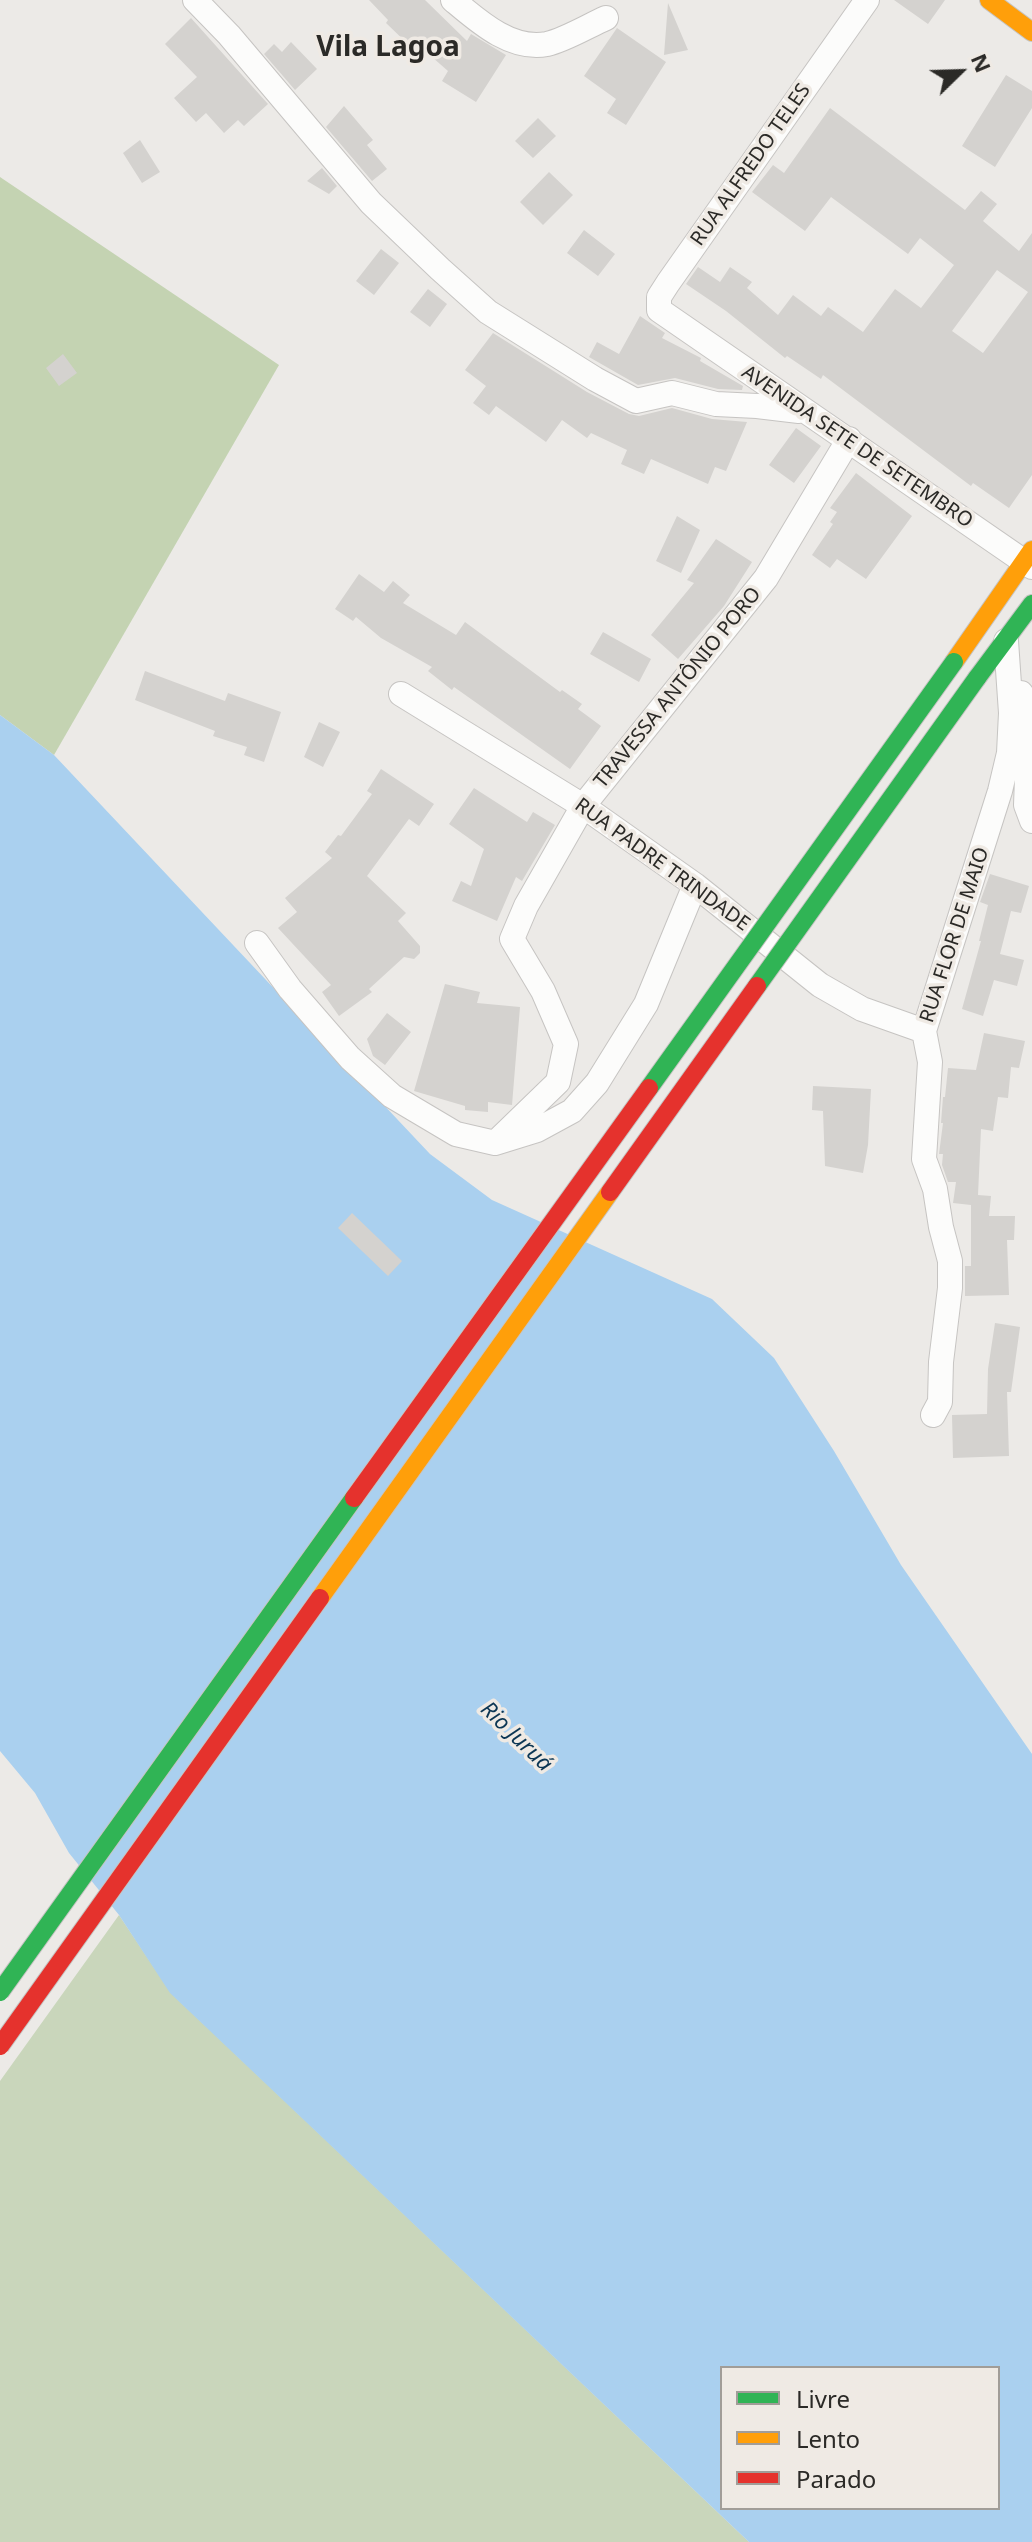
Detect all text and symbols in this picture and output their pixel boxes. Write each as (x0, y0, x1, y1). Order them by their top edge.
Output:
district label: Vila Lagoa (316, 31, 460, 65)
north arrow (920, 32, 1000, 112)
text: N (965, 49, 999, 77)
street label: RUA ALFREDO TELES (686, 79, 816, 251)
street label: AVENIDA SETE DE SETEMBRO (737, 361, 977, 533)
street label: TRAVESSA ANTÔNIO PORO (590, 583, 766, 793)
street label: RUA PADRE TRINDADE (570, 793, 754, 937)
street label: RUA FLOR DE MAIO (915, 844, 995, 1026)
water label: Rio Juruá (475, 1697, 557, 1777)
legend (720, 2366, 1000, 2510)
text: Livre (796, 2382, 850, 2415)
text: Lento (796, 2422, 860, 2455)
text: Parado (796, 2462, 876, 2495)

